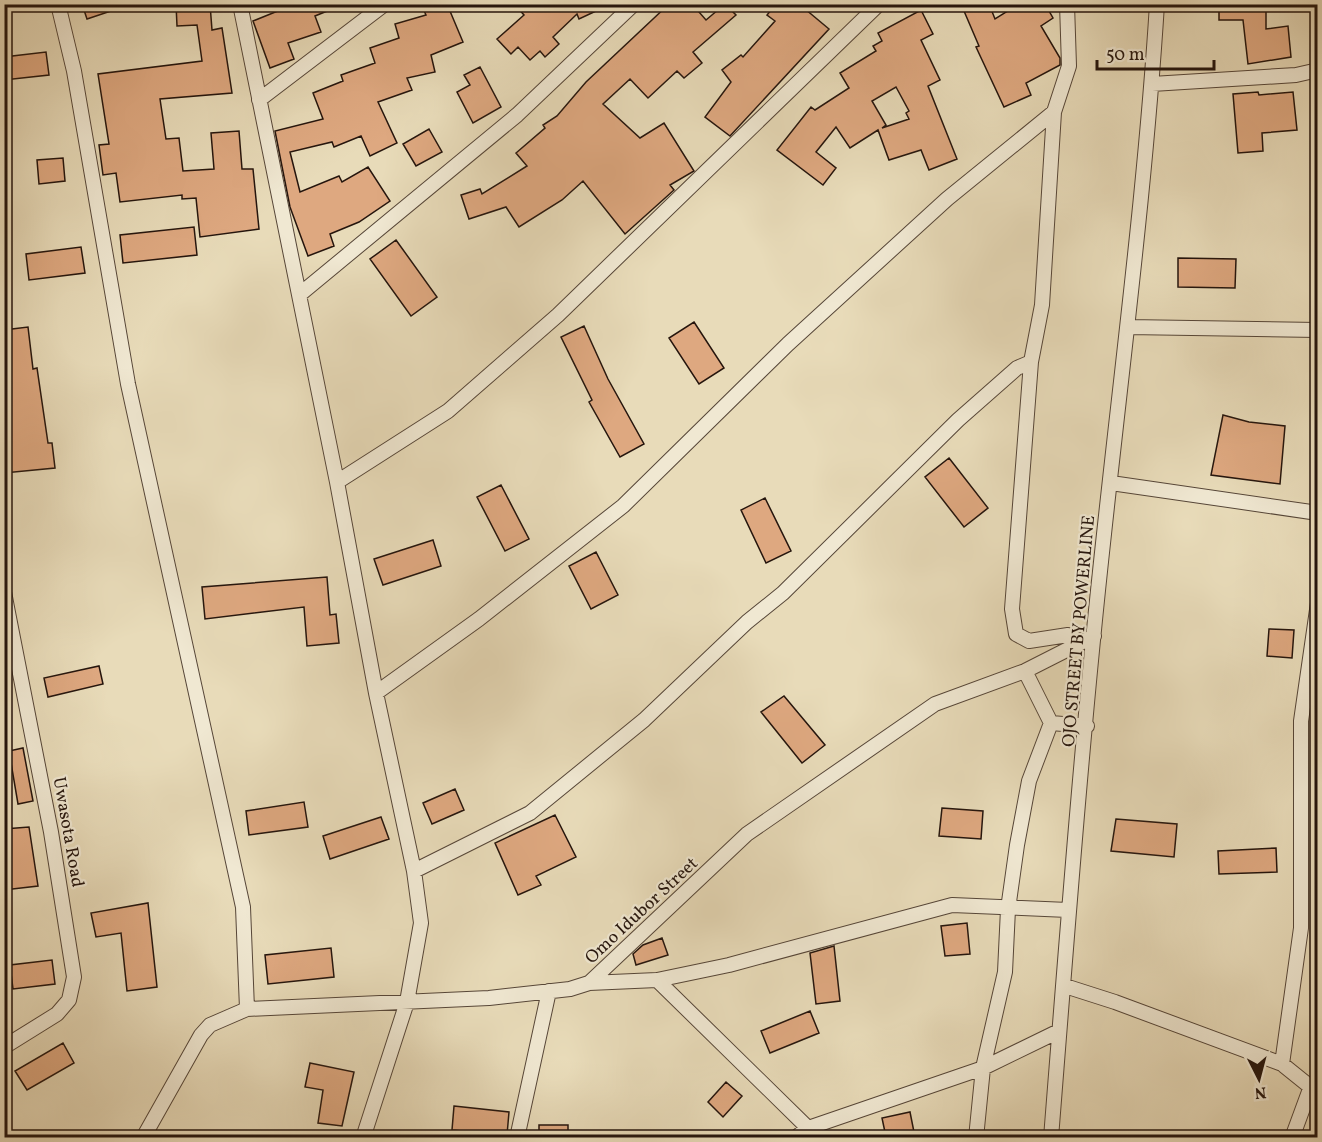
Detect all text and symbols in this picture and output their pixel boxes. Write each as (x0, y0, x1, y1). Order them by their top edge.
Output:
scale bar (1097, 33, 1214, 71)
text: 50 m (1106, 43, 1145, 68)
street label: OJO STREET BY POWERLINE (1057, 514, 1102, 748)
street label: Uwasota Road (46, 775, 90, 890)
street label: Omo Idubor Street (580, 852, 704, 970)
north arrow (1229, 1049, 1289, 1109)
text: N (1253, 1080, 1267, 1104)

